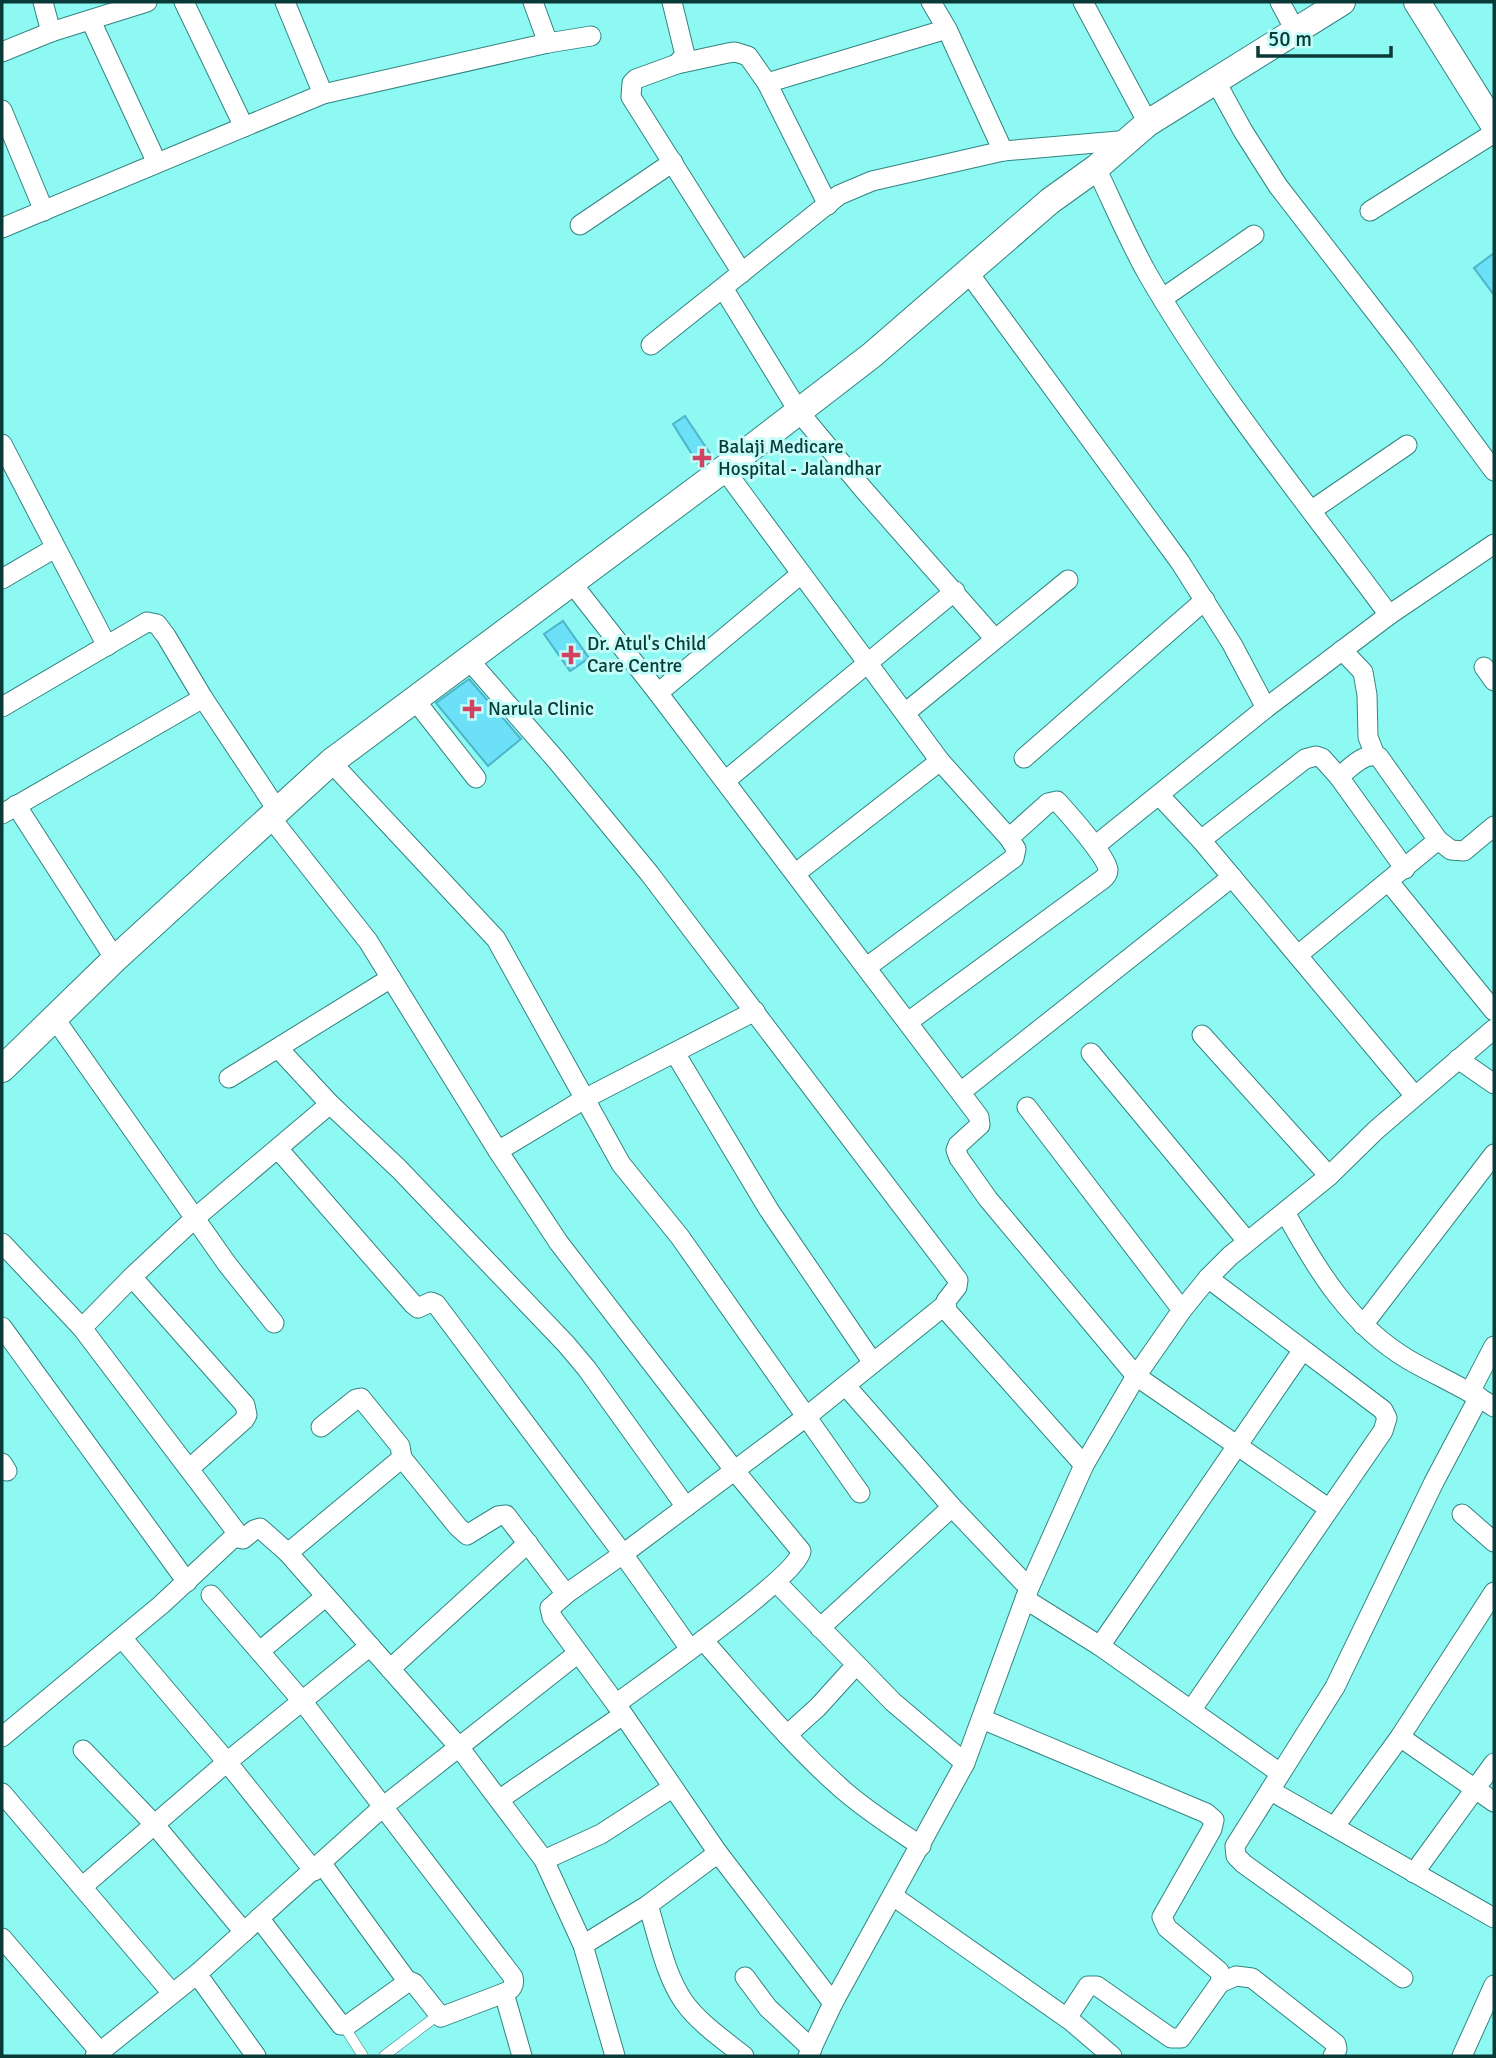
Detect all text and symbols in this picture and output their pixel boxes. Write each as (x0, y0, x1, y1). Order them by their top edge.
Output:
scale bar (1258, 14, 1391, 58)
text: 50 m (1268, 26, 1312, 52)
place label: Balaji Medicare Hospital - Jalandhar (718, 435, 881, 481)
marker: Balaji Medicare Hospital - Jalandhar (692, 448, 712, 468)
place label: Dr. Atul's Child Care Centre (587, 632, 706, 678)
marker: Dr. Atul's Child Care Centre (561, 645, 581, 665)
place label: Narula Clinic (488, 697, 594, 721)
marker: Narula Clinic (462, 699, 482, 719)

